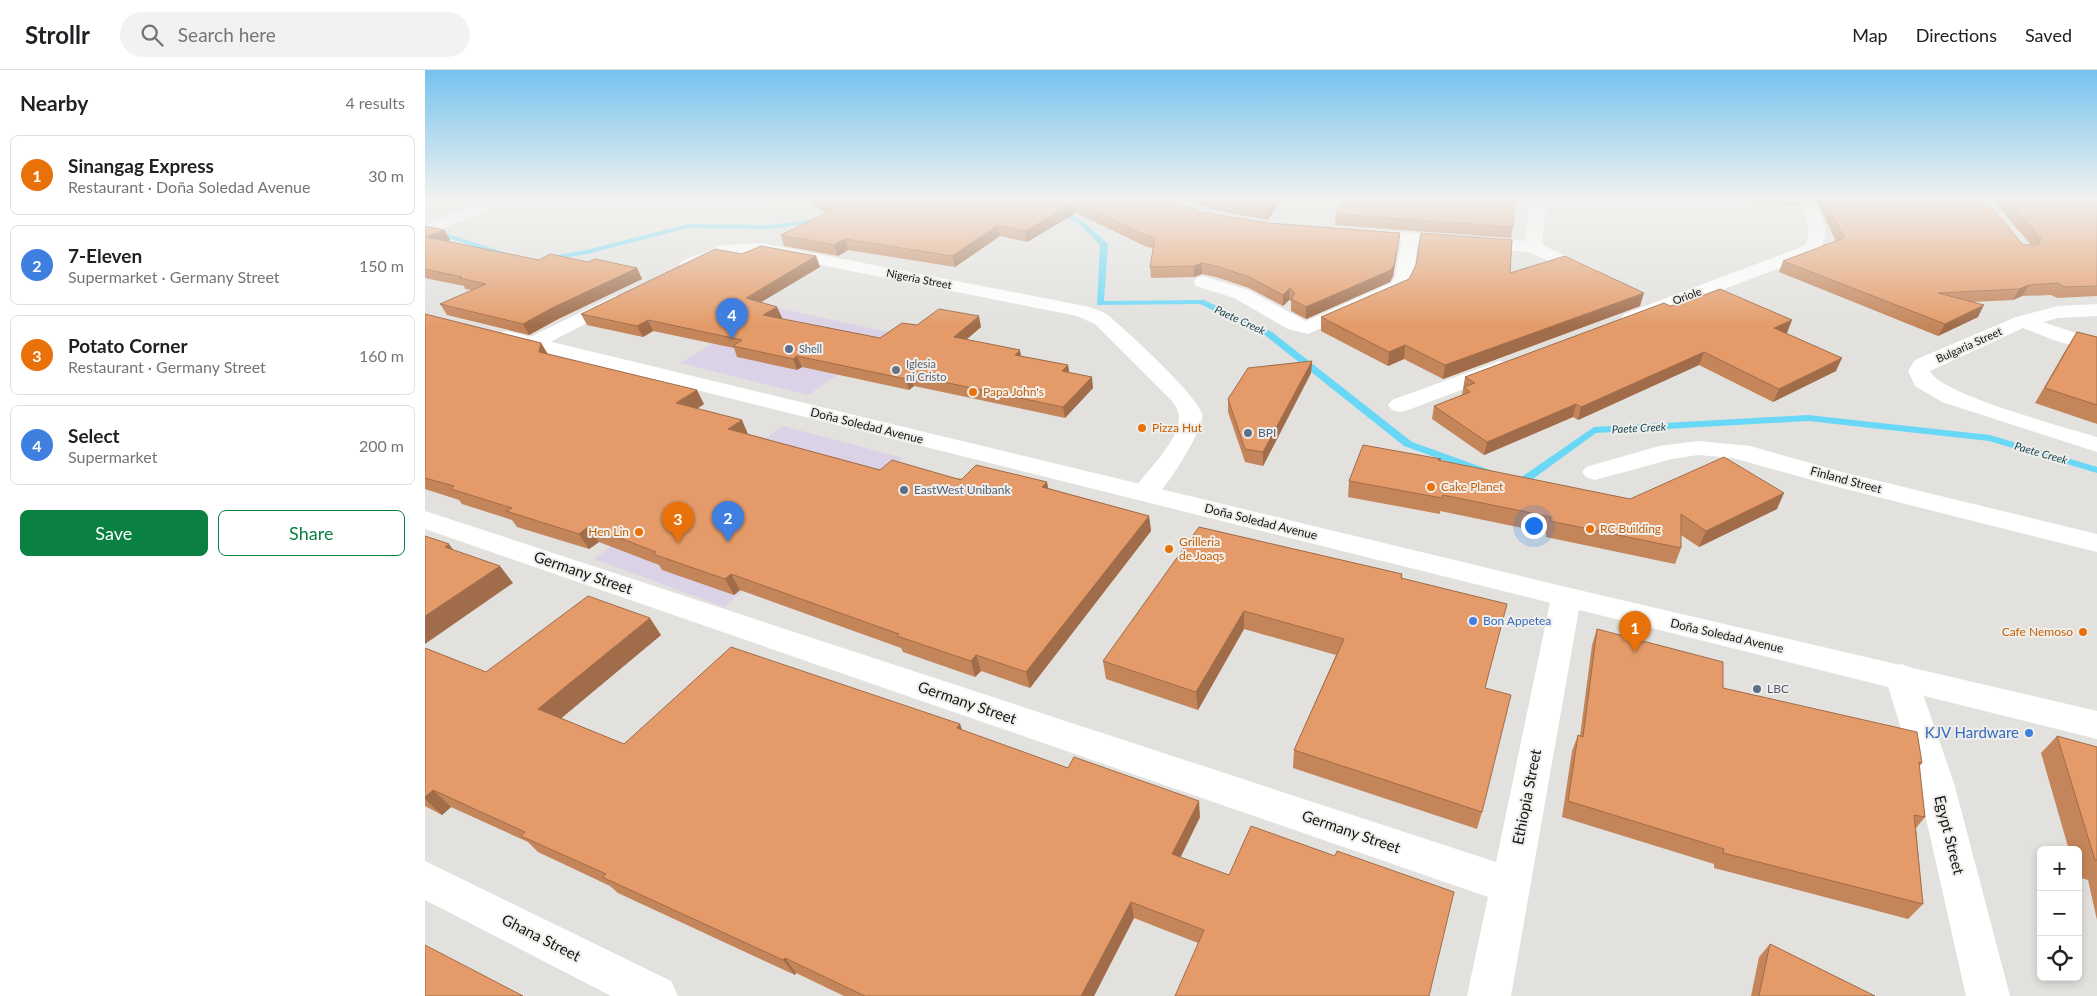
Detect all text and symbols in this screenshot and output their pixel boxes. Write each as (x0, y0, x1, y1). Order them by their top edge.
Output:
search box (120, 12, 470, 57)
text: Strollr (25, 20, 90, 49)
icon: search (138, 21, 166, 49)
text: Search here (178, 23, 276, 46)
text: Map (1852, 24, 1888, 46)
text: Directions (1916, 24, 1997, 46)
text: Saved (2025, 24, 2072, 46)
text: Nearby (20, 90, 88, 115)
text: 4 results (345, 93, 405, 112)
text: Sinangag Express (68, 154, 214, 177)
text: 1 (32, 166, 42, 185)
text: 30 m (368, 166, 404, 185)
text: Restaurant · Doña Soledad Avenue (68, 177, 310, 196)
text: 7-Eleven (68, 244, 142, 267)
text: 2 (32, 256, 42, 275)
text: 150 m (359, 256, 404, 275)
street label: Nigeria Street (885, 266, 953, 291)
text: Supermarket · Germany Street (68, 267, 280, 286)
street label: Oriole (1670, 284, 1703, 307)
pin: 4 (716, 298, 748, 339)
water label: Paete Creek (1213, 302, 1268, 337)
street label: Bulgaria Street (1934, 324, 2004, 365)
text: Potato Corner (68, 334, 187, 357)
place label: Shell (799, 342, 822, 355)
marker: Shell (783, 343, 795, 355)
text: 3 (32, 346, 42, 365)
text: 160 m (359, 346, 404, 365)
text: Restaurant · Germany Street (68, 357, 266, 376)
place label: Iglesia ni Cristo (906, 357, 946, 383)
marker: Iglesia ni Cristo (890, 364, 902, 376)
place label: Papa John's (983, 384, 1044, 399)
marker: Papa John's (967, 386, 979, 398)
street label: Doña Soledad Avenue (809, 404, 925, 447)
place label: Pizza Hut (1152, 420, 1203, 435)
water label: Paete Creek (1612, 420, 1667, 435)
marker: Pizza Hut (1136, 422, 1148, 434)
text: Select (68, 424, 120, 447)
place label: BPI (1258, 425, 1276, 440)
marker: BPI (1242, 427, 1254, 439)
text: 4 (32, 436, 42, 455)
text: 200 m (359, 436, 404, 455)
water label: Paete Creek (2013, 439, 2070, 466)
text: Supermarket (68, 447, 157, 466)
street label: Finland Street (1809, 463, 1884, 496)
place label: Cake Planet (1441, 479, 1504, 494)
marker: Cake Planet (1425, 481, 1437, 493)
place label: EastWest Unibank (914, 482, 1011, 497)
marker: EastWest Unibank (898, 484, 910, 496)
street label: Doña Soledad Avenue (1203, 500, 1319, 543)
pin: 2 (712, 501, 744, 542)
pin: 3 (662, 502, 694, 543)
button: Save (20, 510, 208, 556)
button: Share (218, 510, 405, 556)
your location (1521, 513, 1547, 539)
place label: RC Building (1600, 521, 1661, 536)
marker: RC Building (1584, 523, 1596, 535)
place label: Hen Lin (588, 524, 629, 539)
marker: Hen Lin (633, 526, 645, 538)
place label: Grilleria de Joaqs (1179, 534, 1224, 563)
marker: Grilleria de Joaqs (1163, 543, 1175, 555)
street label: Germany Street (532, 547, 636, 598)
pin: 1 (1619, 611, 1651, 652)
place label: Bon Appetea (1483, 613, 1551, 628)
marker: Bon Appetea (1467, 615, 1479, 627)
street label: Doña Soledad Avenue (1669, 615, 1785, 656)
place label: Cafe Nemoso (2002, 624, 2073, 639)
marker: Cafe Nemoso (2077, 626, 2089, 638)
street label: Germany Street (916, 677, 1020, 728)
place label: LBC (1767, 681, 1789, 696)
marker: LBC (1751, 683, 1763, 695)
place label: KJV Hardware (1925, 723, 2019, 741)
marker: KJV Hardware (2023, 727, 2035, 739)
street label: Ethiopia Street (1508, 747, 1544, 846)
street label: Egypt Street (1931, 793, 1969, 877)
street label: Germany Street (1300, 806, 1404, 857)
map controls (2037, 846, 2082, 981)
button: + (2037, 846, 2082, 891)
button: − (2037, 891, 2082, 936)
street label: Ghana Street (499, 910, 584, 965)
button: locate (2037, 936, 2082, 981)

